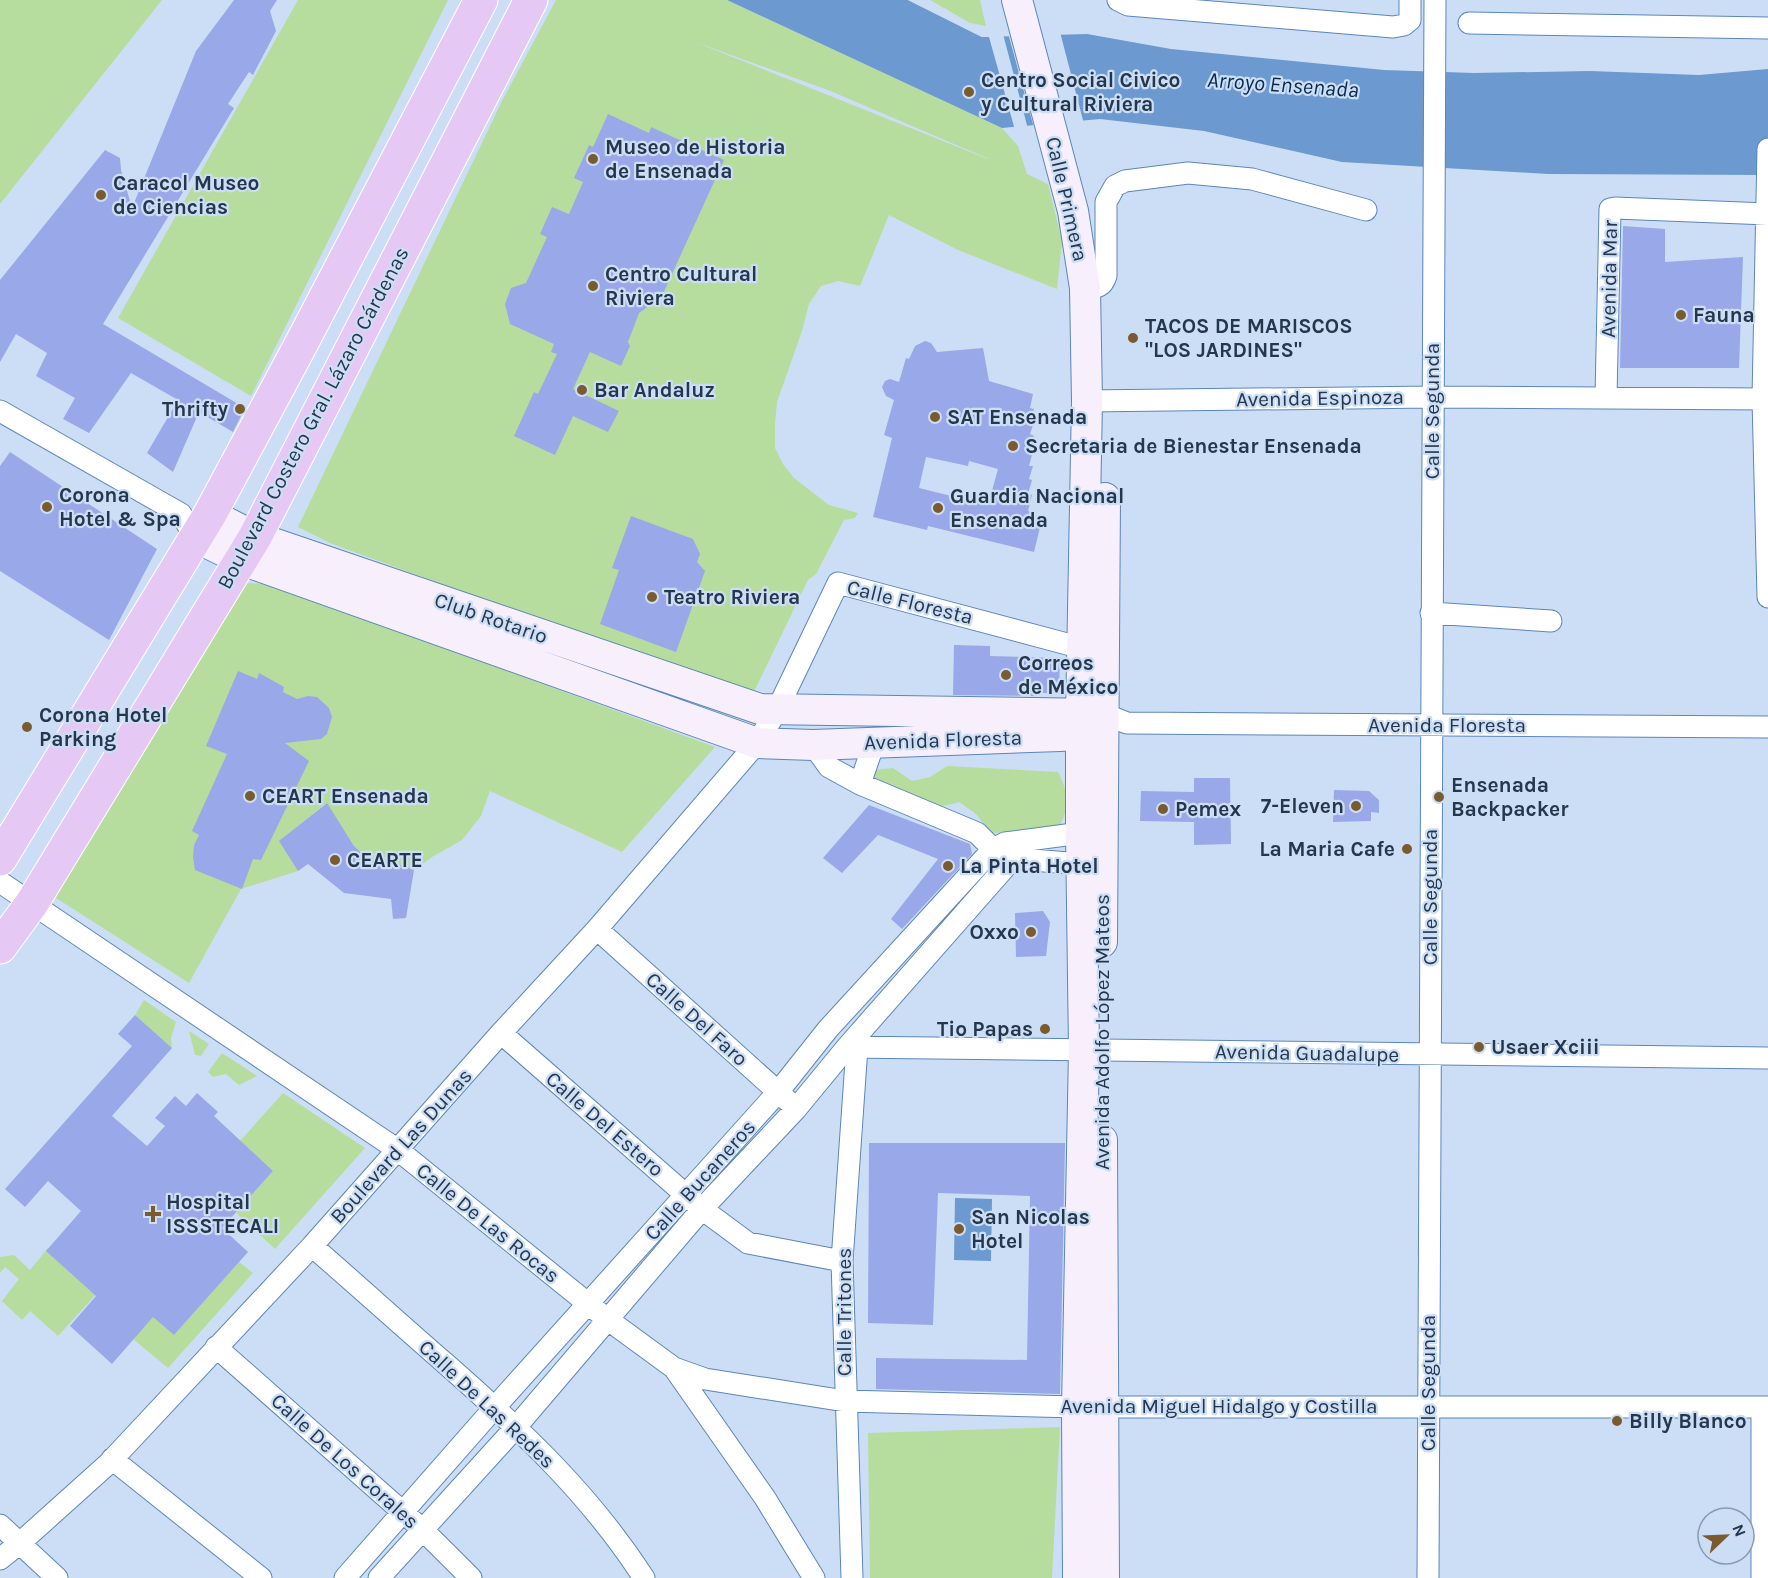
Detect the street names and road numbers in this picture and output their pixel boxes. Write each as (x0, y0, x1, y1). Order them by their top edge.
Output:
street label: Calle Primera (1041, 134, 1093, 264)
street label: Avenida Mar (1596, 219, 1622, 338)
street label: Boulevard Costero Gral. Lázaro Cárdenas (212, 243, 414, 593)
street label: Calle Segunda (1420, 343, 1444, 479)
street label: Avenida Espinoza (1236, 385, 1404, 411)
street label: Calle Floresta (844, 575, 976, 629)
street label: Club Rotario (431, 587, 551, 649)
street label: Avenida Floresta (1368, 713, 1526, 737)
street label: Avenida Floresta (864, 725, 1022, 755)
street label: Calle Segunda (1418, 829, 1442, 965)
street label: Avenida Adolfo López Mateos (1090, 894, 1114, 1170)
street label: Calle Del Faro (641, 967, 753, 1071)
street label: Avenida Guadalupe (1215, 1039, 1399, 1067)
street label: Boulevard Las Dunas (325, 1064, 477, 1228)
street label: Calle Del Estero (541, 1066, 669, 1182)
street label: Calle Bucaneros (640, 1115, 760, 1245)
street label: Calle De Las Rocas (412, 1158, 564, 1288)
street label: Calle Tritones (832, 1248, 856, 1376)
street label: Calle Segunda (1416, 1315, 1440, 1451)
street label: Calle De Las Redes (414, 1335, 560, 1473)
street label: Calle De Los Corales (266, 1388, 424, 1534)
street label: Avenida Miguel Hidalgo y Costilla (1060, 1394, 1378, 1418)

